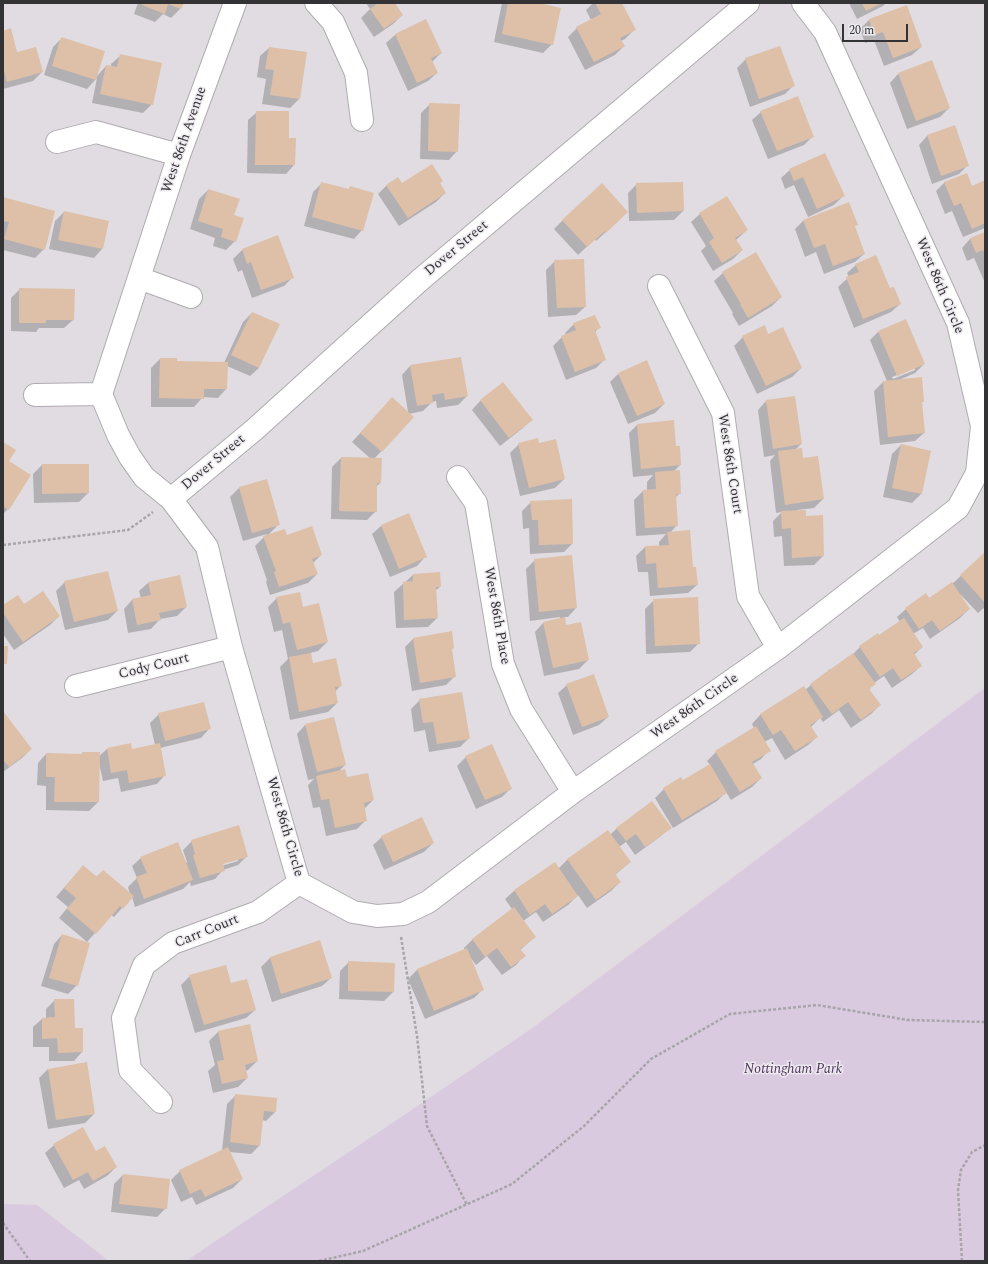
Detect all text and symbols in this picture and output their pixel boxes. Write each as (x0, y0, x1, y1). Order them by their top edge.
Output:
scale bar (844, 16, 910, 42)
text: 20 m (849, 21, 874, 40)
street label: West 86th Avenue (159, 85, 211, 195)
street label: Dover Street (422, 218, 492, 280)
street label: West 86th Circle (911, 235, 967, 337)
street label: West 86th Court (713, 413, 745, 515)
street label: Dover Street (179, 432, 249, 494)
street label: West 86th Place (479, 566, 513, 666)
street label: Cody Court (117, 650, 191, 684)
street label: West 86th Circle (648, 671, 742, 743)
street label: West 86th Circle (262, 775, 306, 879)
street label: Carr Court (172, 912, 242, 952)
park label: Nottingham Park (744, 1062, 842, 1078)

